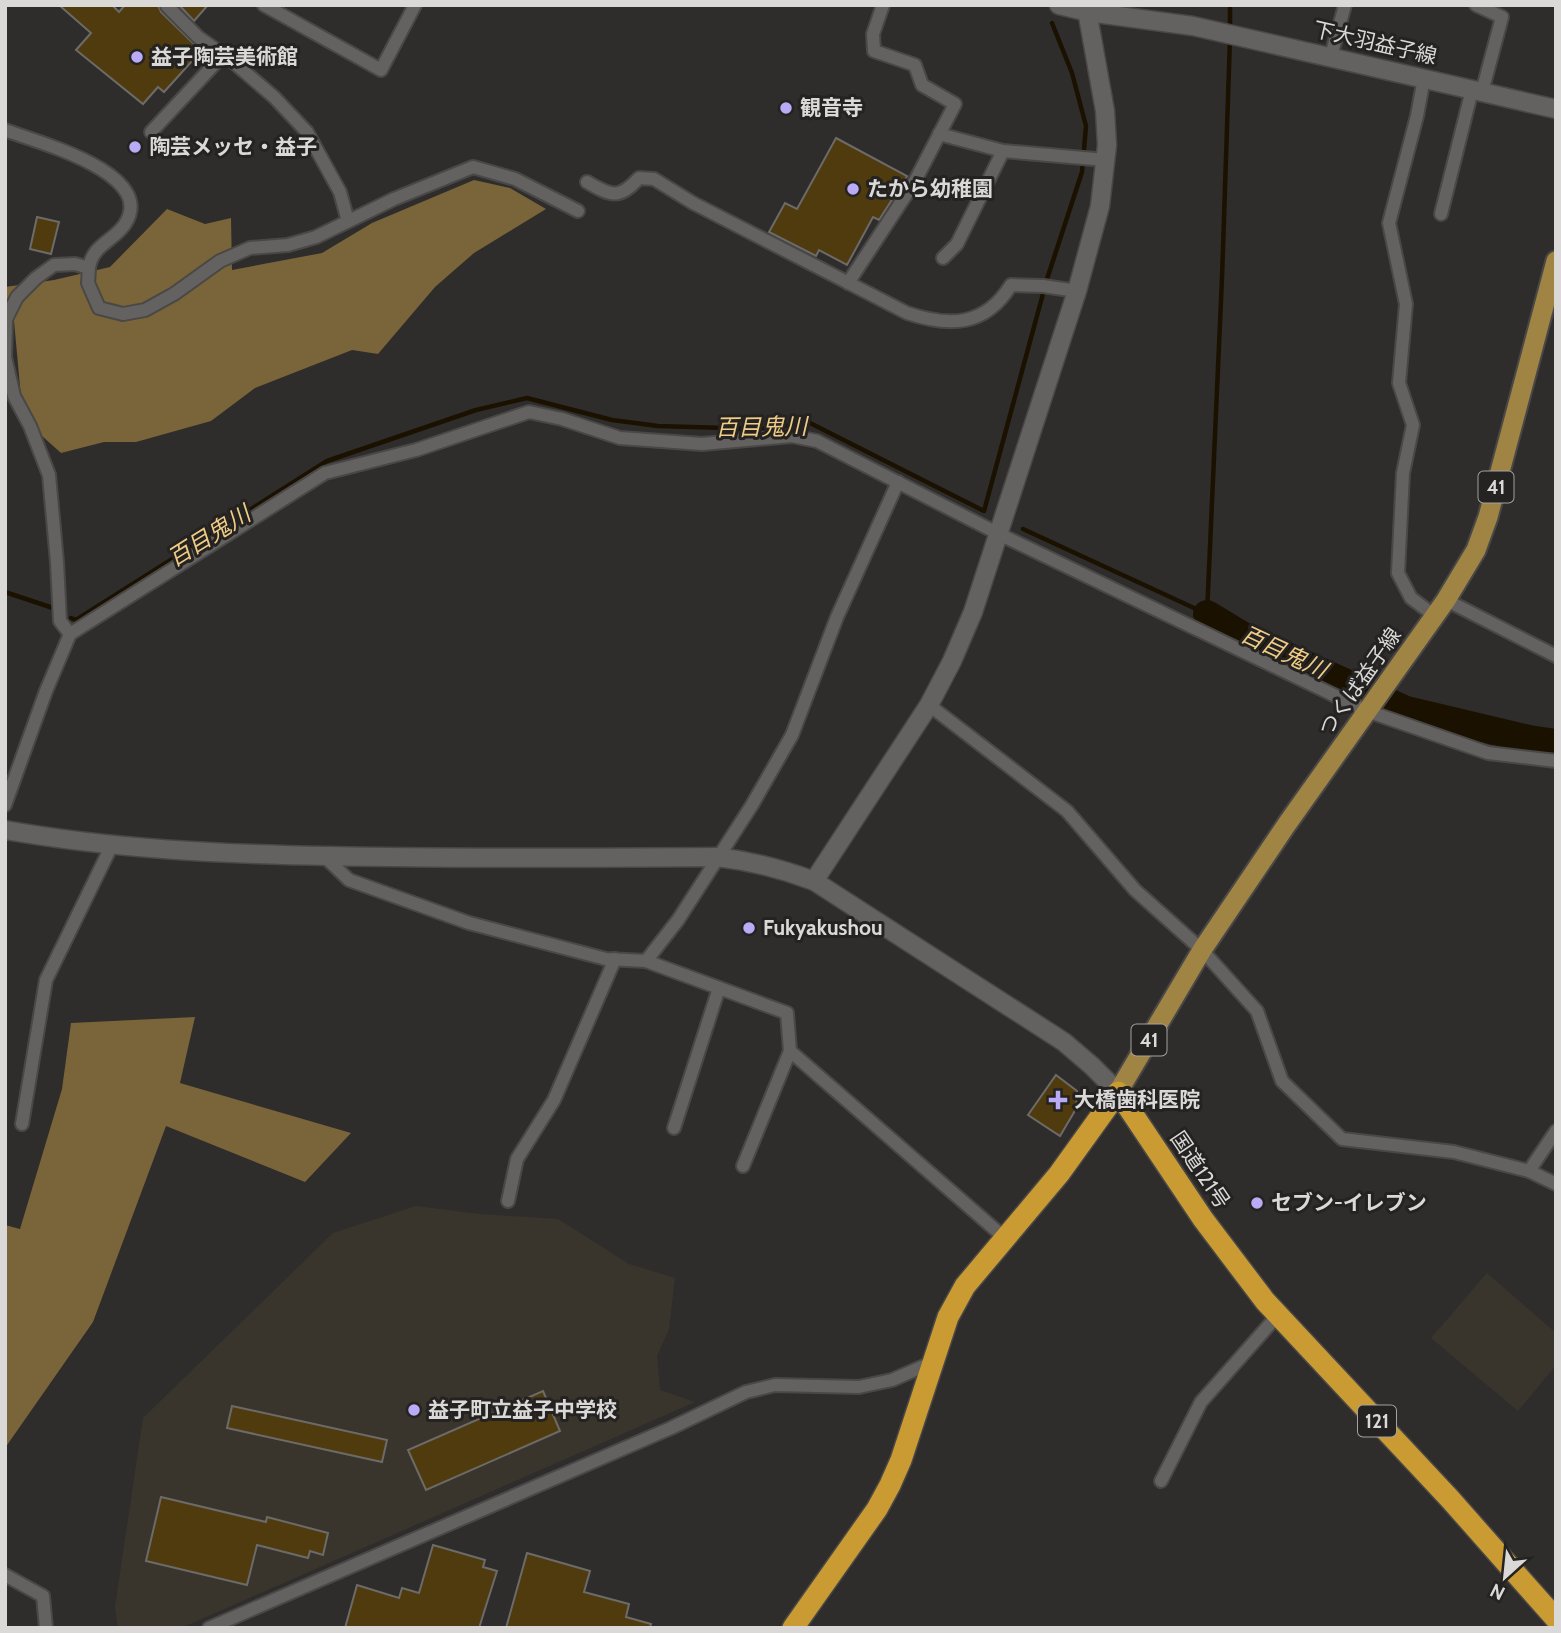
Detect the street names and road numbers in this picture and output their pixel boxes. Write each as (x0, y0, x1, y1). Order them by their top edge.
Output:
street label: 下大羽益子線 (1311, 16, 1439, 69)
road number: 41 (1478, 472, 1514, 502)
street label: つくば益子線 (1313, 623, 1406, 740)
road number: 41 (1132, 1024, 1166, 1056)
street label: 国道121号 (1166, 1126, 1235, 1213)
road number: 121 (1358, 1406, 1396, 1436)

